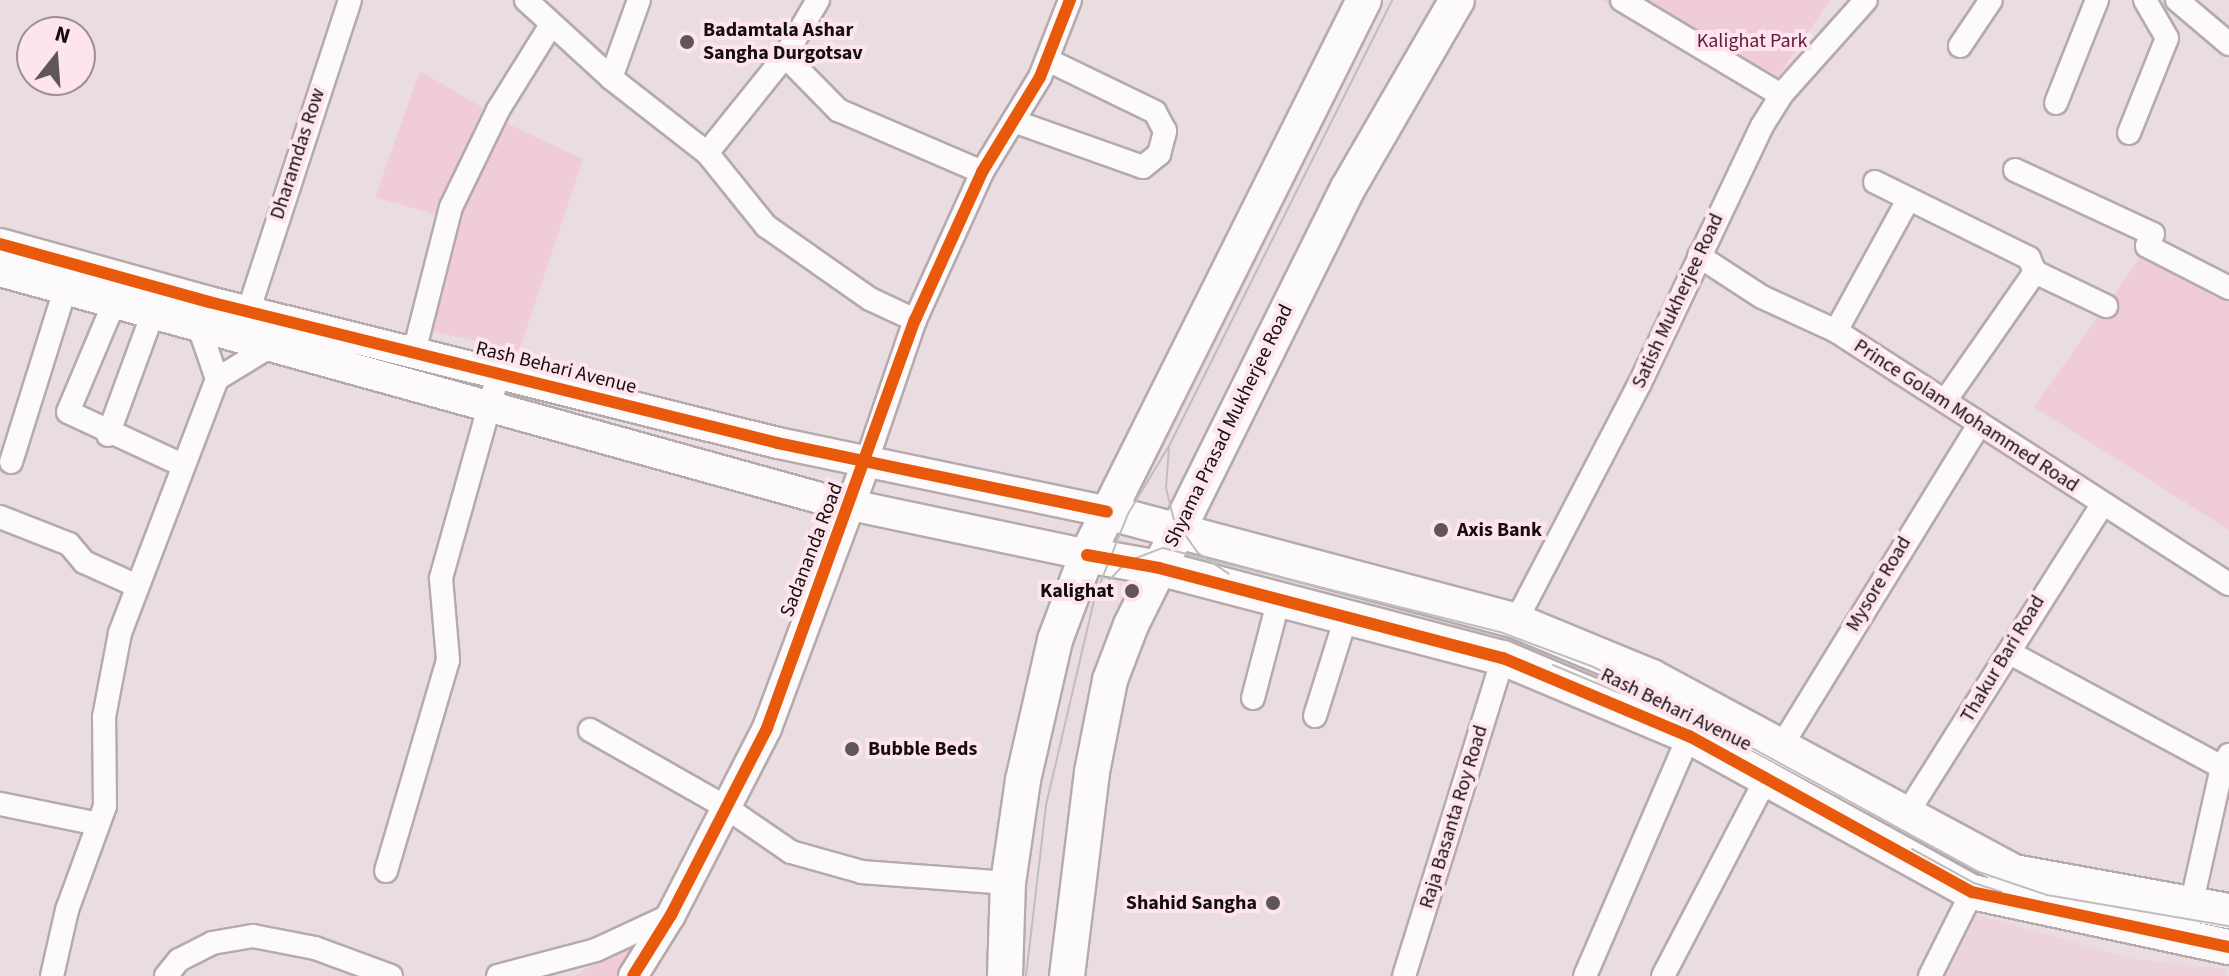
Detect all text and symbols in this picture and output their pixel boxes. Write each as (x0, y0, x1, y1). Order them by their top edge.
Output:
north arrow (16, 16, 96, 96)
text: N (51, 18, 74, 52)
place label: Badamtala Ashar Sangha Durgotsav (703, 18, 863, 65)
park label: Kalighat Park (1697, 29, 1807, 53)
marker: Badamtala Ashar Sangha Durgotsav (678, 33, 696, 51)
street label: Dharamdas Row (266, 85, 330, 223)
street label: Satish Mukherjee Road (1627, 210, 1729, 392)
street label: Shyama Prasad Mukherjee Road (1160, 301, 1298, 551)
street label: Prince Golam Mohammed Road (1849, 334, 2083, 498)
street label: Rash Behari Avenue (473, 336, 639, 400)
street label: Sadananda Road (775, 479, 849, 621)
place label: Axis Bank (1457, 518, 1542, 542)
marker: Axis Bank (1432, 521, 1450, 539)
street label: Mysore Road (1841, 532, 1917, 636)
place label: Kalighat (1040, 579, 1114, 603)
marker: Kalighat (1121, 580, 1143, 602)
street label: Thakur Bari Road (1956, 591, 2050, 727)
street label: Rash Behari Avenue (1597, 663, 1755, 757)
street label: Raja Basanta Roy Road (1415, 723, 1493, 911)
place label: Bubble Beds (868, 737, 977, 761)
marker: Bubble Beds (843, 740, 861, 758)
place label: Shahid Sangha (1126, 891, 1257, 915)
marker: Shahid Sangha (1264, 894, 1282, 912)

